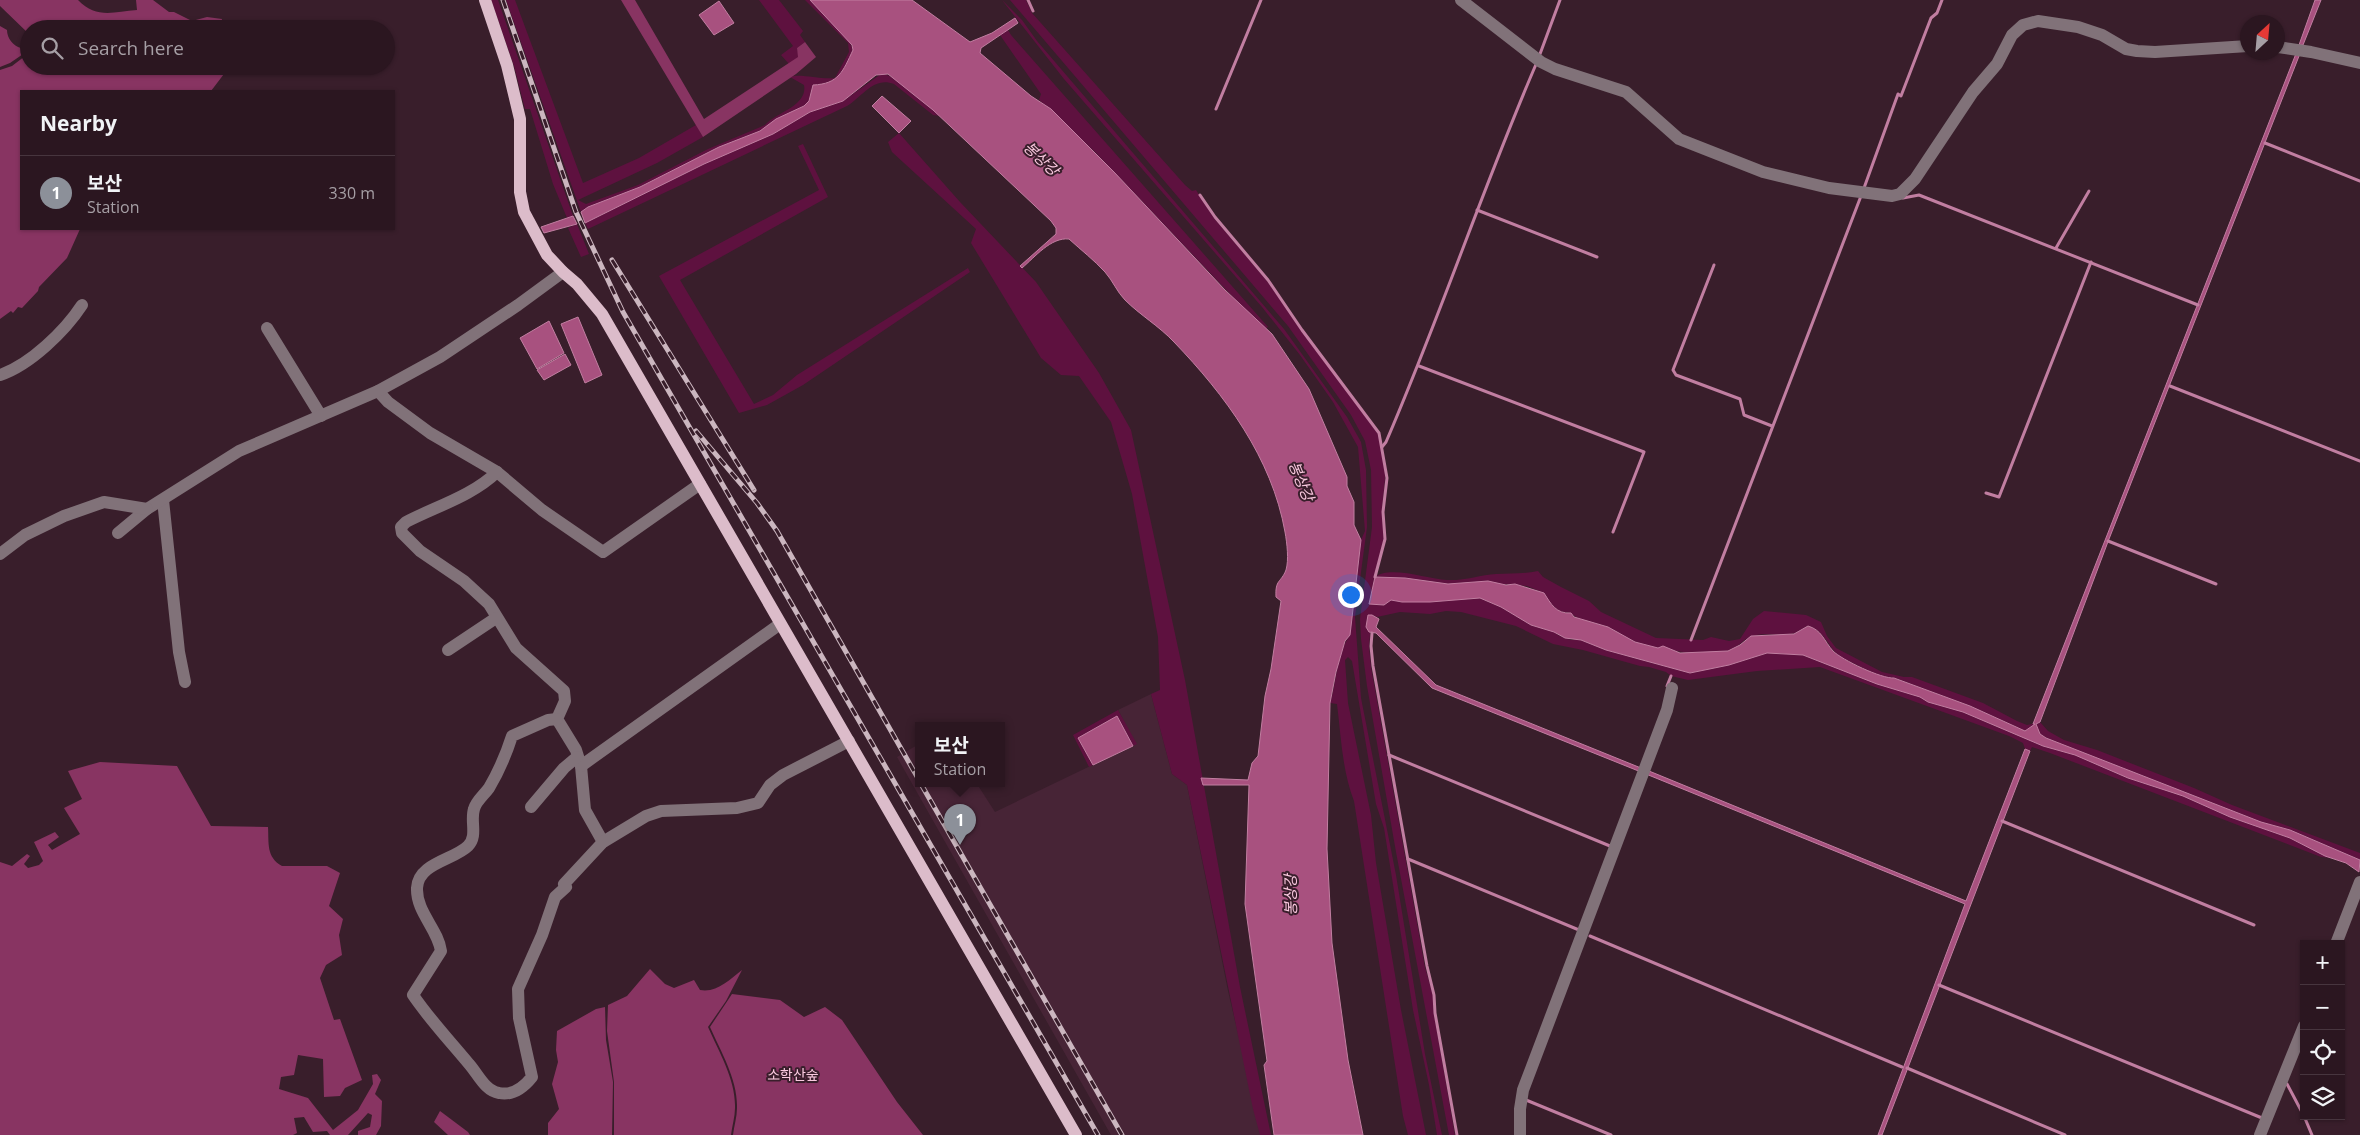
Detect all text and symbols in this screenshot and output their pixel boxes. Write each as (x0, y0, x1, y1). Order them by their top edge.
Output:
north arrow (2240, 15, 2285, 60)
search box (20, 20, 395, 75)
icon: search (38, 34, 66, 62)
text: Search here (78, 35, 184, 61)
text: Nearby (40, 109, 117, 137)
water label: 봉상강 (1020, 137, 1065, 181)
text: 보산 (87, 170, 122, 196)
text: 1 (51, 182, 61, 204)
text: 330 m (329, 182, 375, 204)
text: Station (87, 196, 140, 218)
water label: 봉상강 (1285, 458, 1320, 506)
your location (1338, 582, 1364, 608)
popup (915, 722, 1005, 787)
text: 보산 (934, 732, 969, 758)
text: Station (934, 758, 986, 780)
pin: 1 (944, 804, 976, 845)
water label: 봉상강 (1280, 872, 1300, 916)
map controls (2300, 940, 2345, 1120)
button: + (2300, 940, 2345, 985)
button: − (2300, 985, 2345, 1030)
button: locate (2300, 1030, 2345, 1075)
park label: 소학산숲 (767, 1065, 819, 1084)
button: layers (2300, 1075, 2345, 1120)

